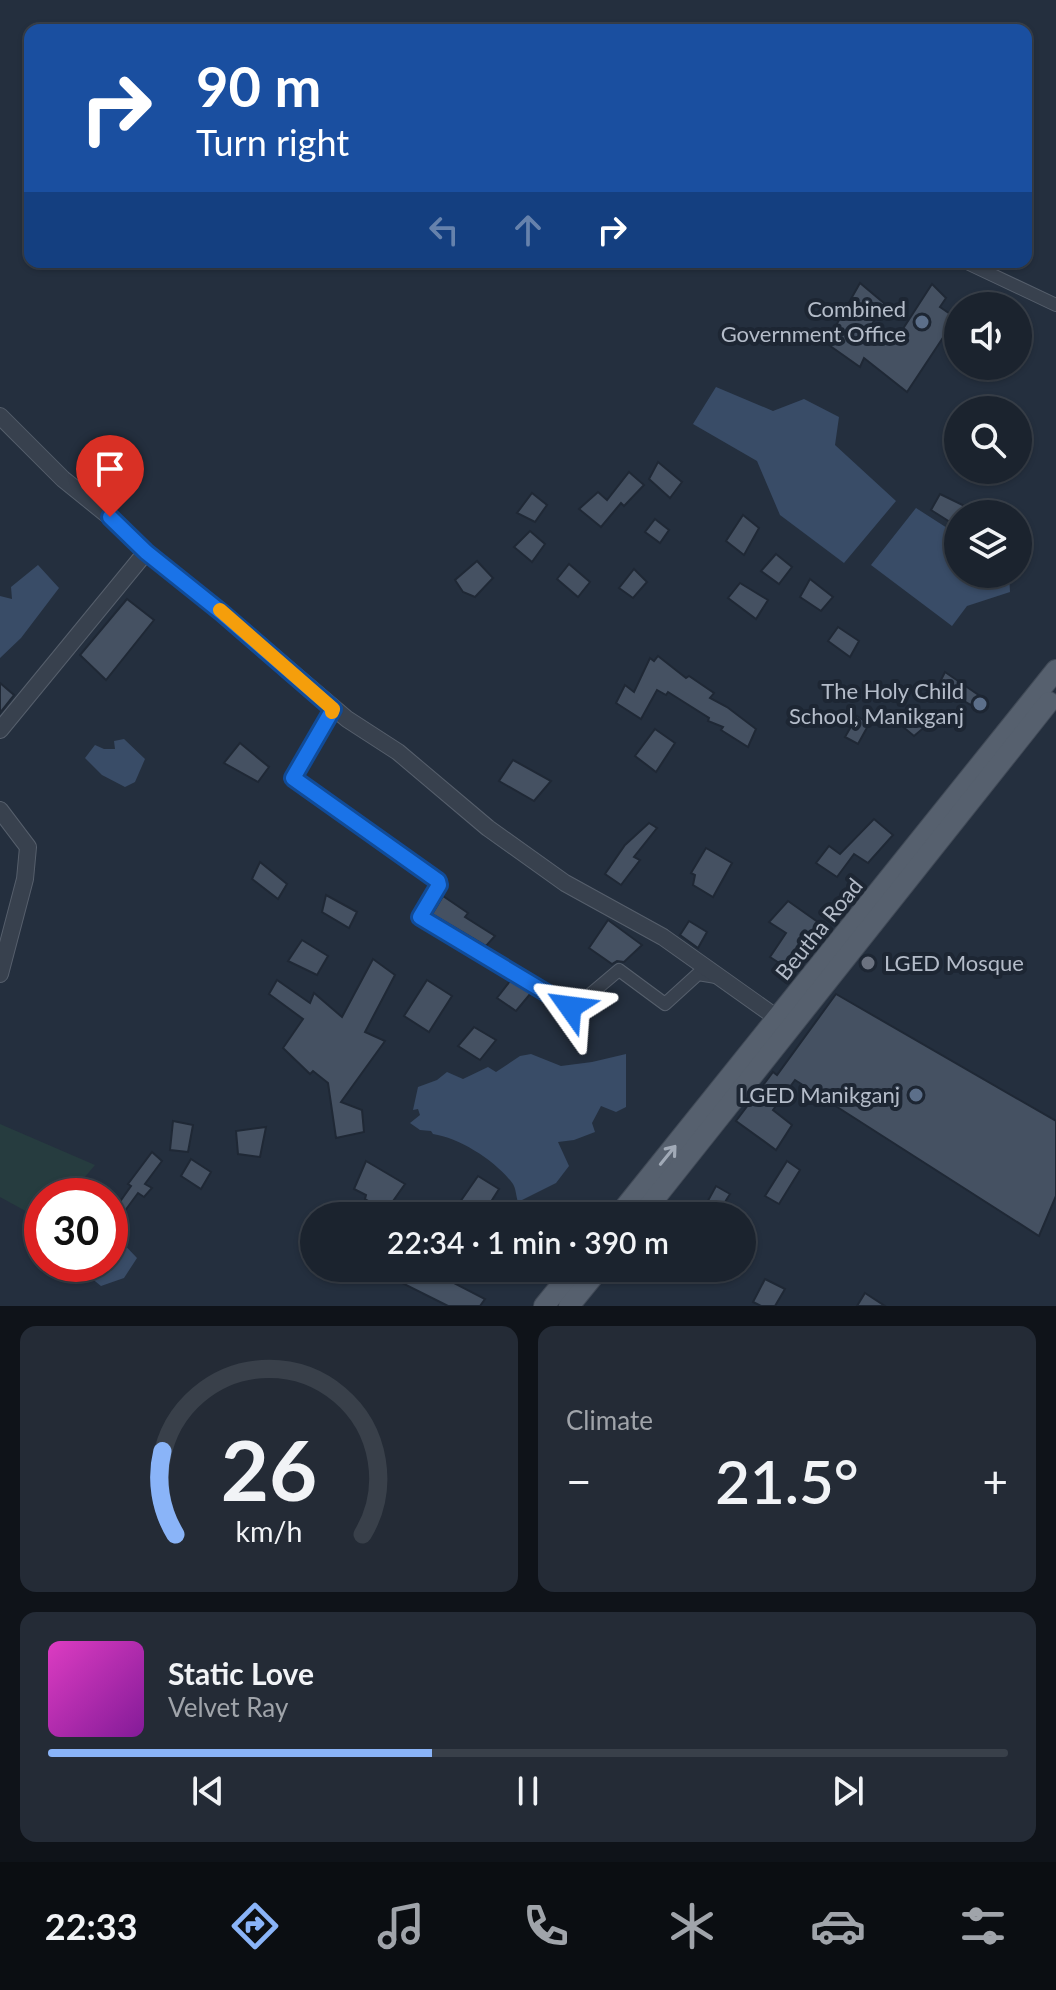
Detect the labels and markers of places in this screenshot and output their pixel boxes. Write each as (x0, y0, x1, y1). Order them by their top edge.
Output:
place label: Combined Government Office (721, 295, 906, 347)
marker: Combined Government Office (913, 313, 931, 331)
pin (76, 435, 144, 517)
place label: The Holy Child School, Manikganj (789, 677, 964, 729)
marker: The Holy Child School, Manikganj (971, 695, 989, 713)
place label: LGED Mosque (884, 949, 1024, 976)
marker: LGED Mosque (859, 954, 877, 972)
place label: LGED Manikganj (739, 1081, 900, 1108)
marker: LGED Manikganj (907, 1086, 925, 1104)

